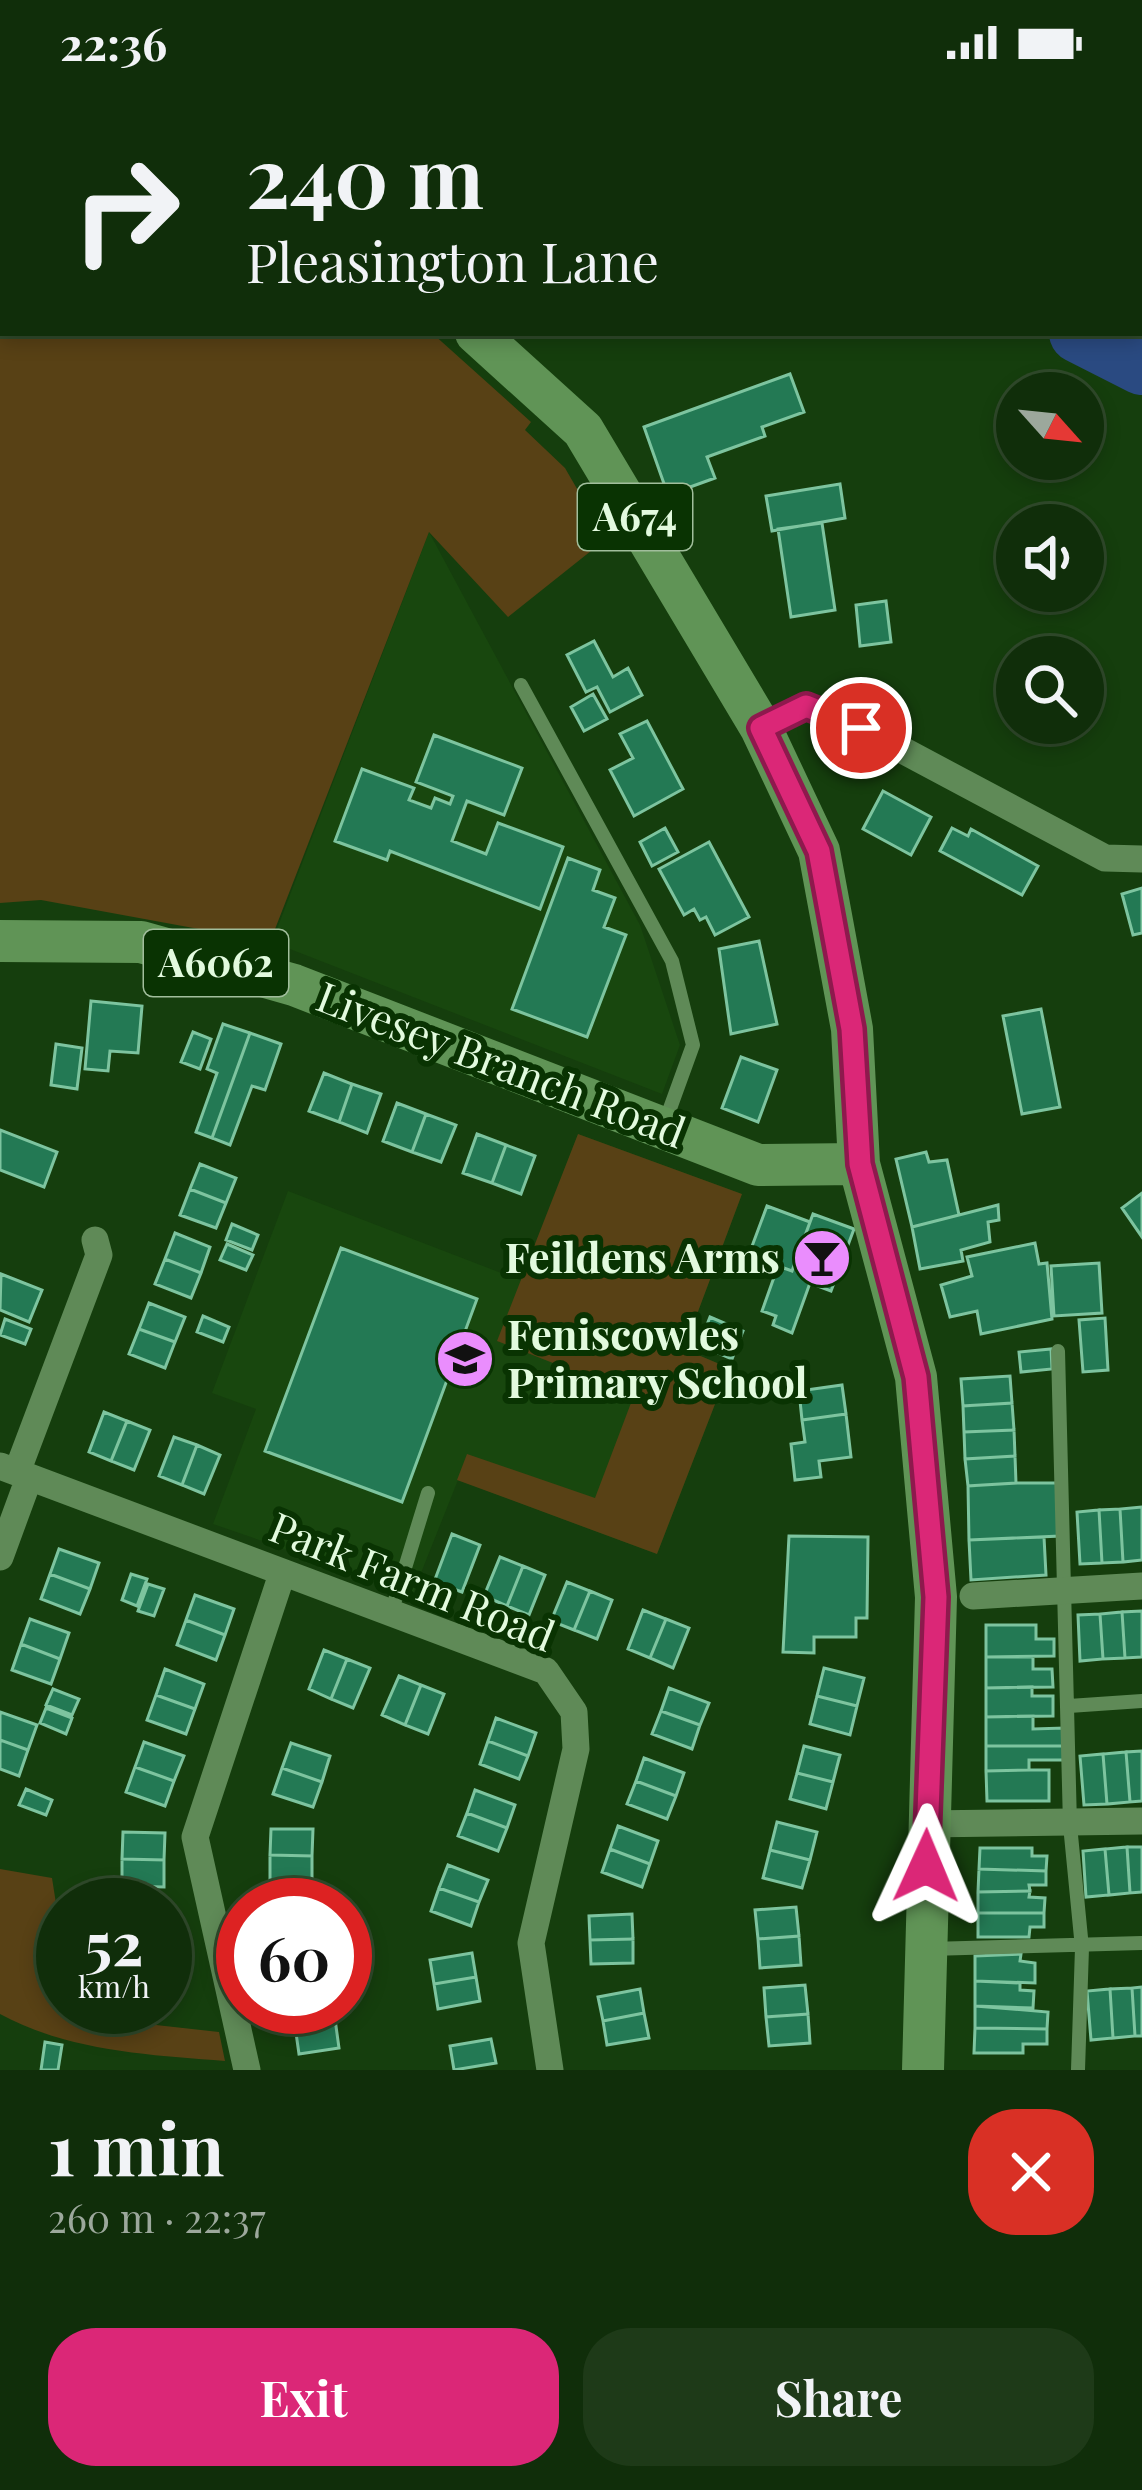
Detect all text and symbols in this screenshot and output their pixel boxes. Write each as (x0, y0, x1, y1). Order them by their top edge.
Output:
text: 22:36 (60, 12, 167, 72)
text: 240 m (246, 118, 484, 230)
icon: right (48, 132, 204, 288)
text: Pleasington Lane (246, 225, 659, 297)
north arrow (996, 372, 1104, 480)
map controls (996, 372, 1104, 744)
road number: A674 (578, 484, 692, 550)
button: sound (996, 504, 1104, 612)
button: search (996, 636, 1104, 744)
pin (810, 677, 912, 779)
icon: arrive (828, 695, 894, 761)
road number: A6062 (144, 930, 288, 996)
street label: Livesey Branch Road (309, 967, 694, 1159)
bar icon: Feildens Arms (791, 1227, 853, 1289)
place label: Feildens Arms (505, 1228, 780, 1284)
place label: Feniscowles Primary School (507, 1305, 808, 1409)
school or university icon: Feniscowles Primary School (434, 1328, 496, 1390)
street label: Park Farm Road (262, 1498, 563, 1663)
position arrow (863, 1803, 989, 1929)
speed limit sign: 60 (216, 1878, 372, 2034)
text: 52 (85, 1901, 143, 1981)
text: km/h (78, 1966, 150, 2006)
text: 1 min (48, 2098, 224, 2194)
button: close (968, 2109, 1094, 2235)
text: 260 m · 22:37 (48, 2191, 265, 2243)
button: Exit (48, 2328, 559, 2466)
button: Share (583, 2328, 1094, 2466)

